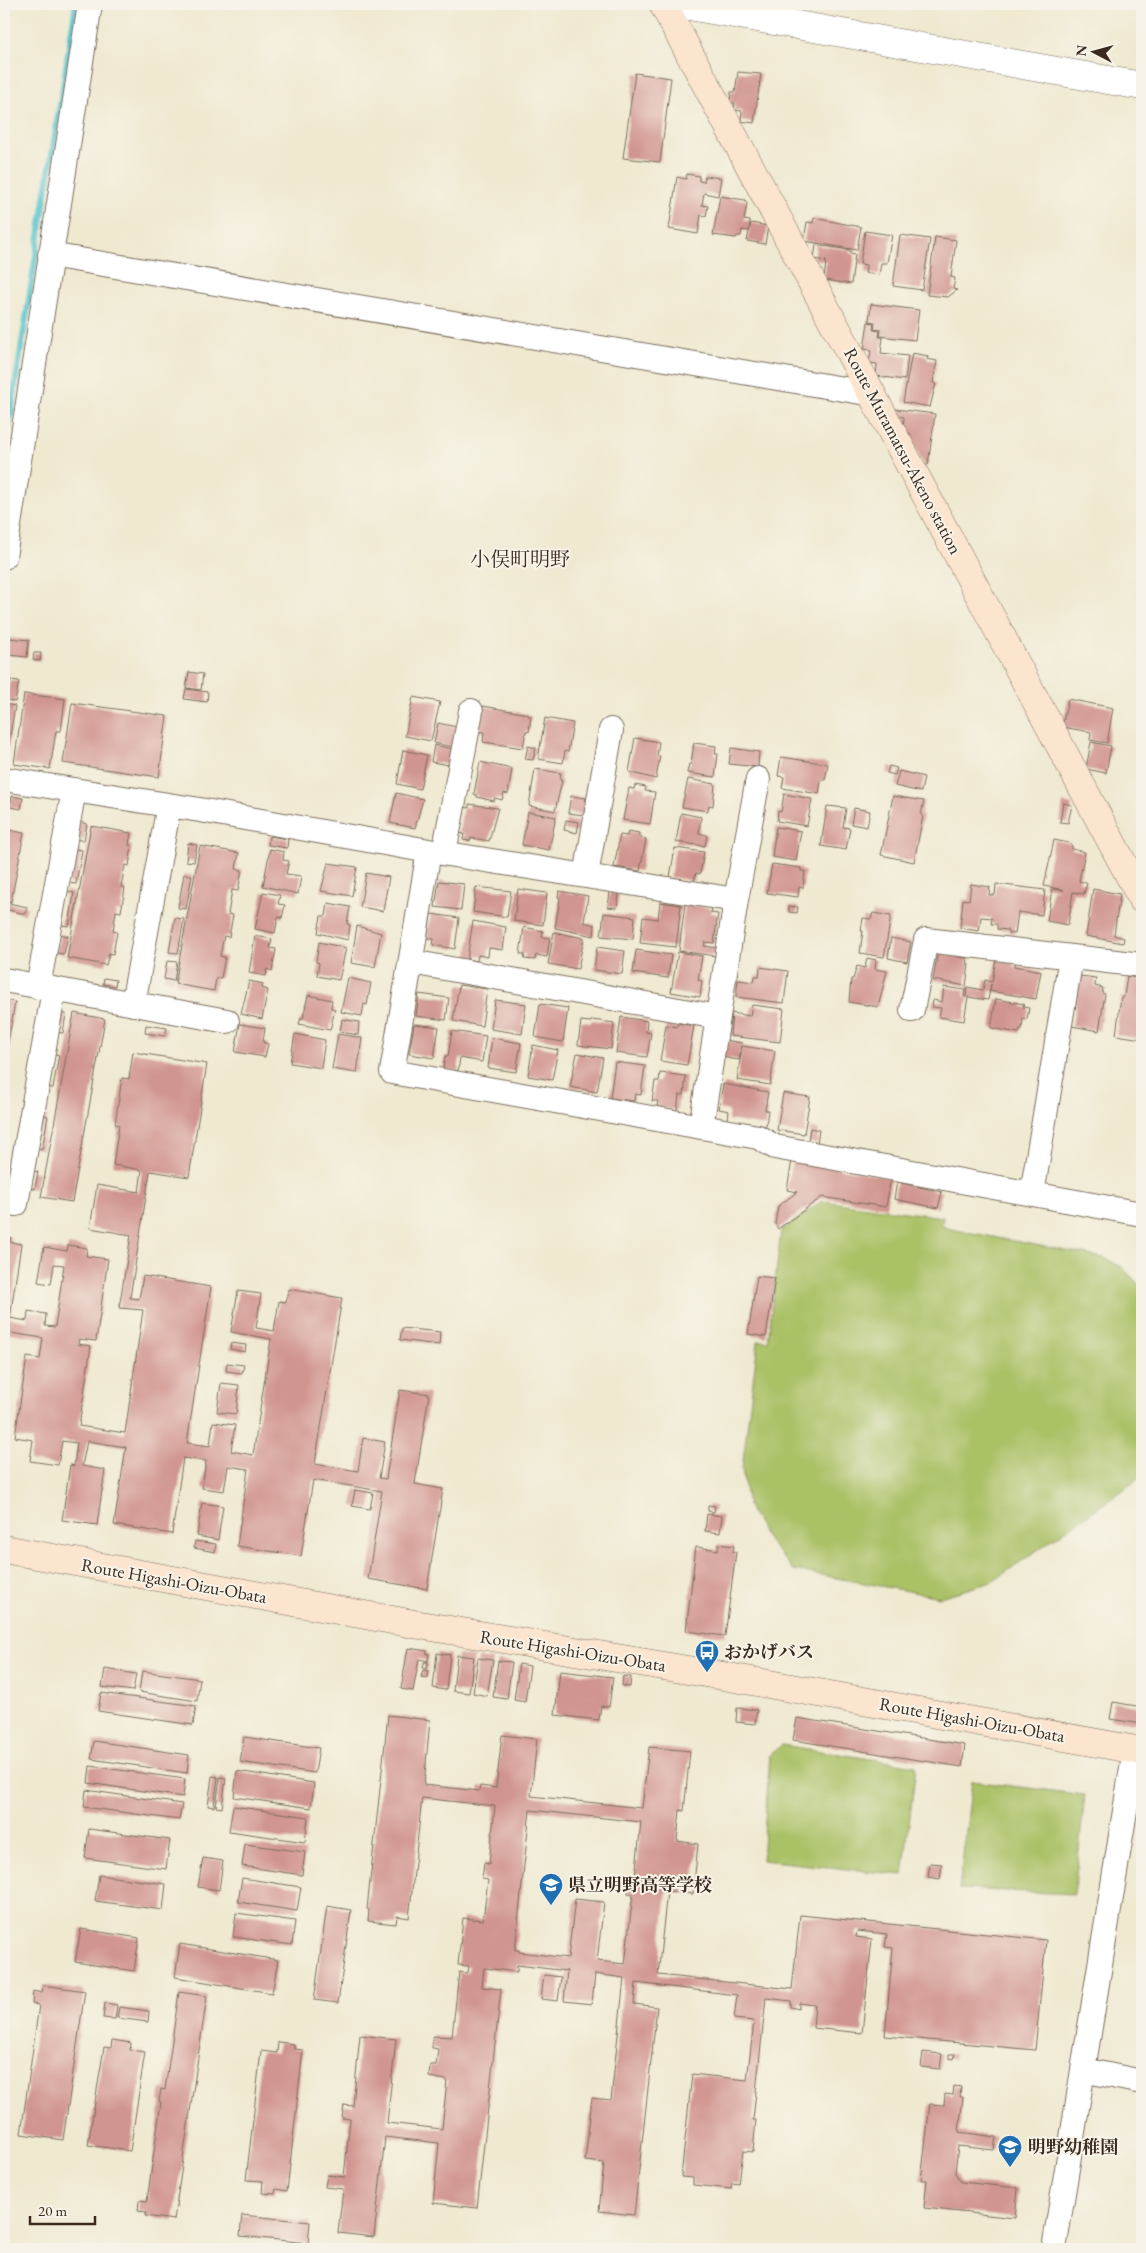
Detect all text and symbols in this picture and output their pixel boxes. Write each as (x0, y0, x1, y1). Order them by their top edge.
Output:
north arrow (1068, 28, 1118, 78)
text: N (1072, 43, 1091, 57)
street label: Route Muramatsu-Akeno station (839, 344, 968, 558)
district label: 小俣町明野 (470, 546, 570, 572)
street label: Route Higashi-Oizu-Obata (80, 1553, 269, 1608)
street label: Route Higashi-Oizu-Obata (478, 1624, 668, 1677)
bus stop icon: おかげバス (694, 1639, 720, 1673)
place label: おかげバス (724, 1640, 814, 1663)
street label: Route Higashi-Oizu-Obata (878, 1692, 1067, 1747)
school or university icon: 県立明野高等学校 (538, 1872, 564, 1906)
place label: 県立明野高等学校 (568, 1873, 712, 1896)
school or university icon: 明野幼稚園 (997, 2134, 1023, 2168)
place label: 明野幼稚園 (1028, 2135, 1118, 2158)
scale bar (30, 2193, 95, 2225)
text: 20 m (38, 2201, 67, 2220)

